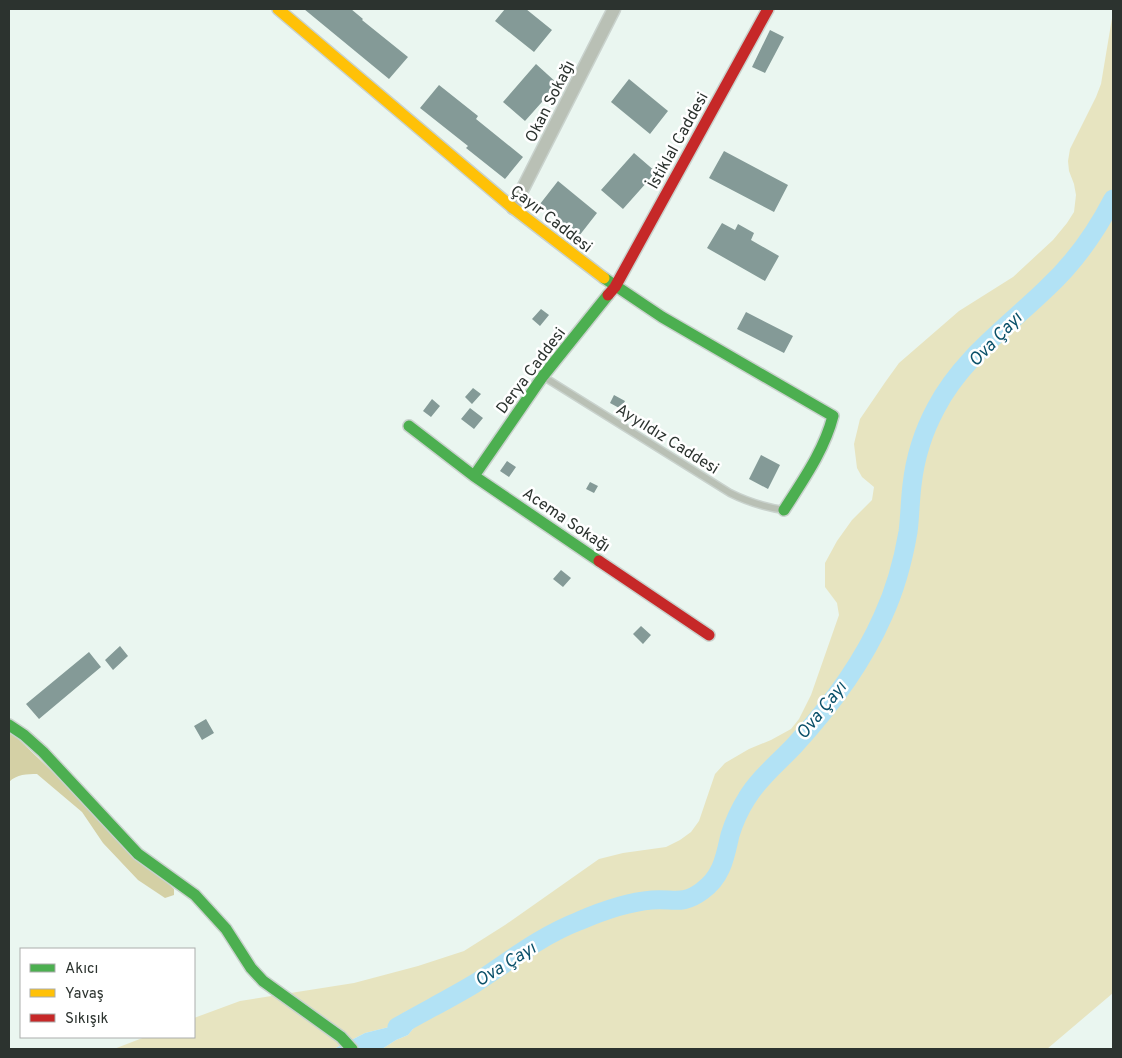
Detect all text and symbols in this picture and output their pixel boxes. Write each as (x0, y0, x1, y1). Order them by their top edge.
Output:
street label: Okan Sokağı (522, 58, 580, 146)
street label: İstiklal Caddesi (643, 89, 714, 193)
street label: Çayır Caddesi (506, 181, 596, 258)
water label: Ova Çayı (964, 307, 1028, 372)
street label: Derya Caddesi (493, 324, 571, 418)
street label: Ayyıldız Caddesi (612, 400, 722, 479)
street label: Acema Sokağı (518, 484, 614, 557)
water label: Ova Çayı (792, 677, 853, 745)
water label: Ova Çayı (471, 937, 541, 993)
legend (20, 948, 195, 1038)
text: Akıcı (65, 960, 98, 979)
text: Yavaş (65, 985, 104, 1004)
text: Sıkışık (65, 1010, 109, 1029)

